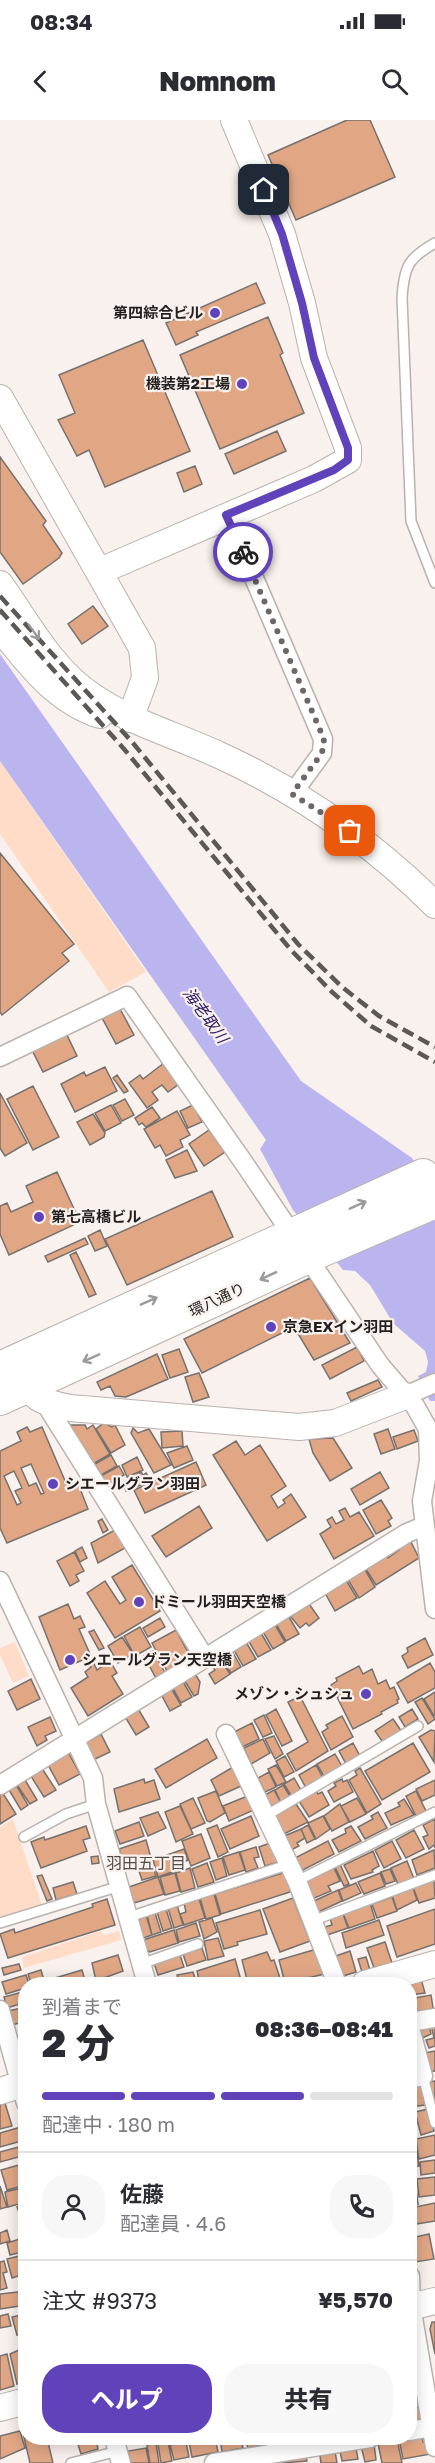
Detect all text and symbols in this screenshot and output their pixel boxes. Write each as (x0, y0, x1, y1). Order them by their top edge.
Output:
text: 08:34 (30, 8, 93, 35)
icon: back (24, 65, 57, 98)
text: Nomnom (159, 65, 276, 97)
icon: search (378, 65, 411, 98)
pin (238, 164, 289, 215)
icon: home (247, 173, 280, 206)
place label: 第四綜合ビル (113, 303, 203, 321)
marker: 第四綜合ビル (208, 306, 222, 320)
place label: 機装第2工場 (146, 374, 230, 392)
marker: 機装第2工場 (235, 377, 249, 391)
courier (213, 522, 273, 582)
icon: bike (227, 536, 260, 569)
one-way arrow (28, 623, 40, 639)
pin (324, 805, 375, 856)
icon: bag (333, 814, 366, 847)
water label: 海老取川 (179, 983, 234, 1048)
one-way arrow (349, 1198, 367, 1209)
place label: 第七高橋ビル (51, 1207, 141, 1225)
marker: 第七高橋ビル (32, 1210, 46, 1224)
one-way arrow (260, 1271, 278, 1282)
street label: 環八通り (186, 1278, 248, 1320)
one-way arrow (139, 1294, 157, 1306)
place label: 京急EXイン羽田 (283, 1317, 393, 1335)
marker: 京急EXイン羽田 (264, 1320, 278, 1334)
one-way arrow (82, 1353, 100, 1364)
place label: シエールグラン羽田 (65, 1474, 200, 1492)
marker: シエールグラン羽田 (46, 1477, 60, 1491)
place label: ドミール羽田天空橋 (151, 1592, 287, 1610)
marker: ドミール羽田天空橋 (132, 1595, 146, 1609)
place label: シエールグラン天空橋 (82, 1650, 233, 1668)
marker: シエールグラン天空橋 (63, 1653, 77, 1667)
place label: メゾン・シュシュ (234, 1684, 354, 1702)
marker: メゾン・シュシュ (359, 1687, 373, 1701)
district label: 羽田五丁目 (106, 1853, 186, 1873)
text: 到着まで (42, 1994, 122, 2018)
text: 08:36–08:41 (255, 2015, 393, 2042)
text: 2 分 (42, 2019, 115, 2066)
text: 配達中 · 180 m (42, 2112, 175, 2136)
button: person (42, 2175, 105, 2238)
button: phone (330, 2175, 393, 2238)
text: 佐藤 (120, 2180, 164, 2207)
text: 配達員 · 4.6 (120, 2211, 226, 2235)
text: ¥5,570 (318, 2286, 393, 2313)
text: 注文 #9373 (42, 2287, 157, 2314)
button: ヘルプ (42, 2364, 212, 2433)
button: 共有 (224, 2364, 393, 2433)

